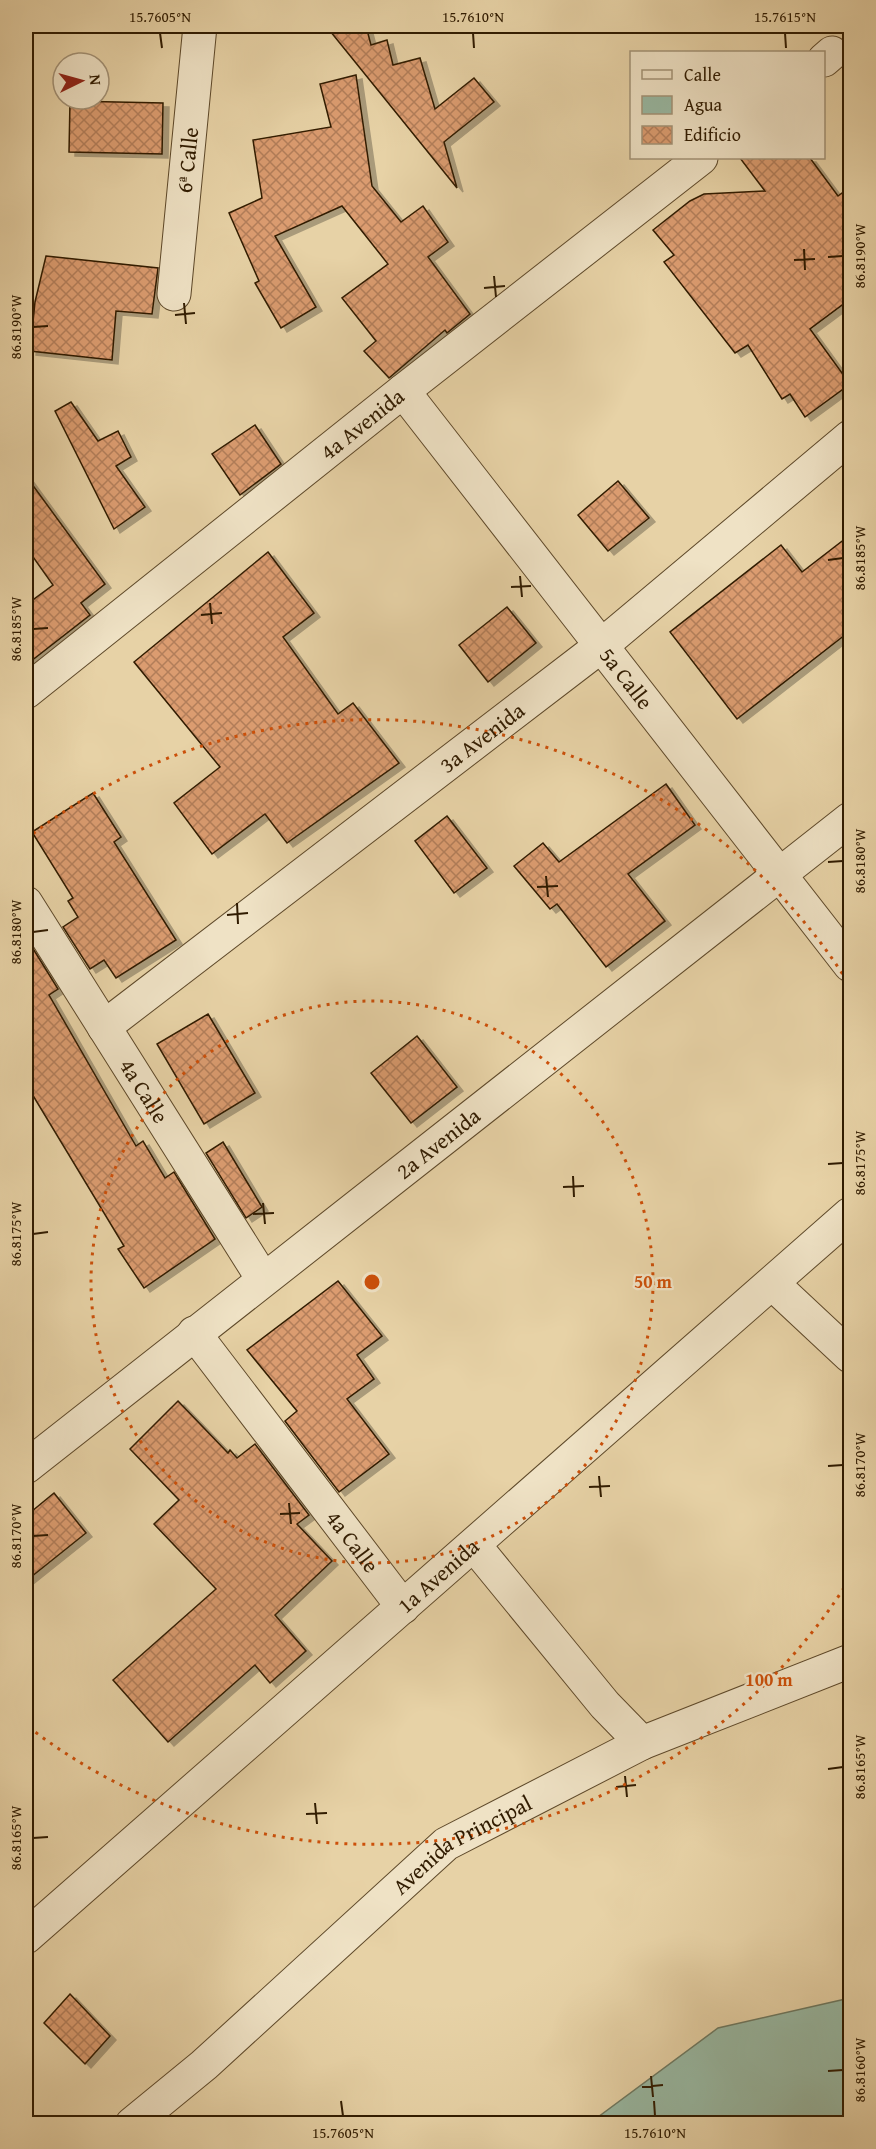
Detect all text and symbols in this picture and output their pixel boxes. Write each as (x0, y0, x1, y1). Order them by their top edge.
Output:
text: 15.7605°N (129, 6, 191, 27)
text: 15.7610°N (442, 6, 504, 27)
text: 15.7615°N (754, 6, 816, 27)
north arrow (51, 51, 111, 111)
legend (630, 51, 825, 159)
text: Calle (684, 61, 721, 88)
text: N (84, 73, 108, 86)
text: Agua (684, 91, 723, 118)
text: Edificio (684, 121, 741, 148)
street label: 6ª Calle (168, 125, 206, 195)
text: 86.8190°W (849, 223, 870, 289)
text: 86.8190°W (5, 294, 26, 360)
street label: 4a Avenida (313, 380, 411, 467)
text: 86.8185°W (849, 525, 870, 591)
text: 86.8185°W (5, 596, 26, 662)
street label: 5a Calle (592, 640, 661, 716)
street label: 3a Avenida (433, 694, 532, 780)
text: 86.8180°W (849, 828, 870, 894)
text: 86.8180°W (5, 899, 26, 965)
street label: 4a Calle (112, 1052, 177, 1129)
street label: 2a Avenida (389, 1099, 487, 1186)
text: 86.8175°W (849, 1130, 870, 1196)
text: 86.8175°W (5, 1201, 26, 1267)
text: 50 m (634, 1268, 673, 1295)
centre of rings (362, 1272, 382, 1292)
text: 86.8170°W (849, 1432, 870, 1498)
text: 86.8170°W (5, 1503, 26, 1569)
street label: 4a Calle (319, 1503, 387, 1579)
street label: 1a Avenida (390, 1530, 486, 1620)
text: 100 m (745, 1666, 793, 1693)
text: 86.8165°W (849, 1734, 870, 1800)
street label: Avenida Principal (385, 1787, 537, 1902)
text: 86.8165°W (5, 1805, 26, 1871)
text: 86.8160°W (849, 2037, 870, 2103)
text: 15.7605°N (312, 2122, 374, 2143)
text: 15.7610°N (624, 2122, 686, 2143)

